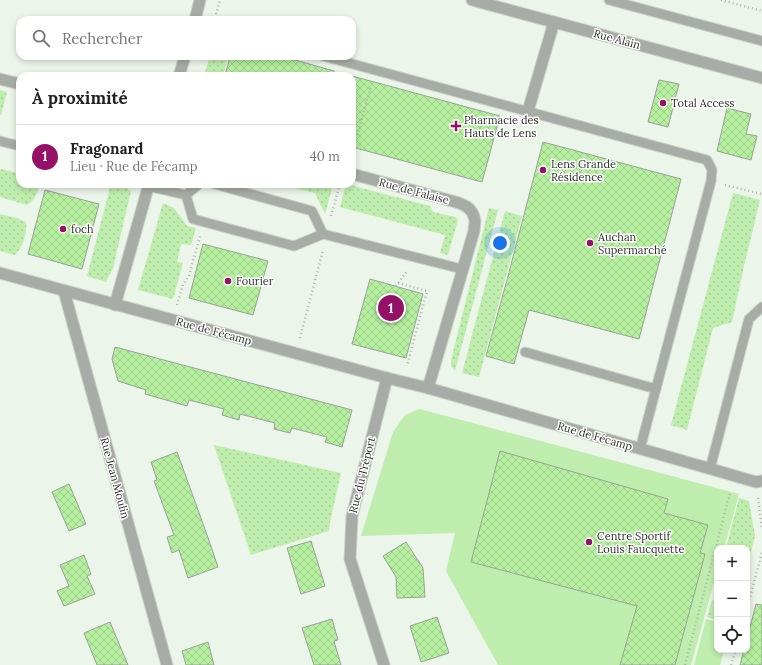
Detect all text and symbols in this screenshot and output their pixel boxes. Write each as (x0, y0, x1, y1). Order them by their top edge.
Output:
search box (16, 16, 356, 60)
street label: Rue Alain (592, 26, 642, 52)
icon: search (30, 27, 52, 49)
text: Rechercher (62, 29, 142, 48)
text: À proximité (32, 87, 128, 109)
place label: Total Access (671, 96, 734, 110)
marker: Total Access (658, 98, 668, 108)
place label: Pharmacie des Hauts de Lens (464, 113, 539, 140)
marker: Pharmacie des Hauts de Lens (451, 121, 461, 131)
text: Fragonard (70, 139, 144, 158)
text: 1 (42, 148, 48, 165)
text: 40 m (310, 148, 340, 165)
place label: Lens Grande Résidence (551, 157, 616, 184)
text: Lieu · Rue de Fécamp (70, 158, 198, 175)
marker: Lens Grande Résidence (538, 165, 548, 175)
street label: Rue de Falaise (377, 175, 451, 207)
place label: foch (71, 222, 94, 236)
marker: foch (58, 224, 68, 234)
place label: Auchan Supermarché (597, 230, 667, 257)
your location (490, 233, 510, 253)
marker: Auchan Supermarché (585, 238, 595, 248)
place label: Fourier (236, 274, 274, 288)
marker: Fourier (223, 276, 233, 286)
pin: 1 (378, 293, 404, 323)
street label: Rue de Fécamp (175, 314, 254, 348)
street label: Rue de Fécamp (556, 419, 635, 454)
street label: Rue du Tréport (346, 435, 378, 515)
street label: Rue Jean Moulin (97, 436, 133, 520)
place label: Centre Sportif Louis Faucquette (597, 529, 684, 556)
marker: Centre Sportif Louis Faucquette (584, 537, 594, 547)
map controls (714, 545, 750, 653)
button: + (714, 545, 750, 581)
button: − (714, 581, 750, 617)
button: locate (714, 617, 750, 653)

